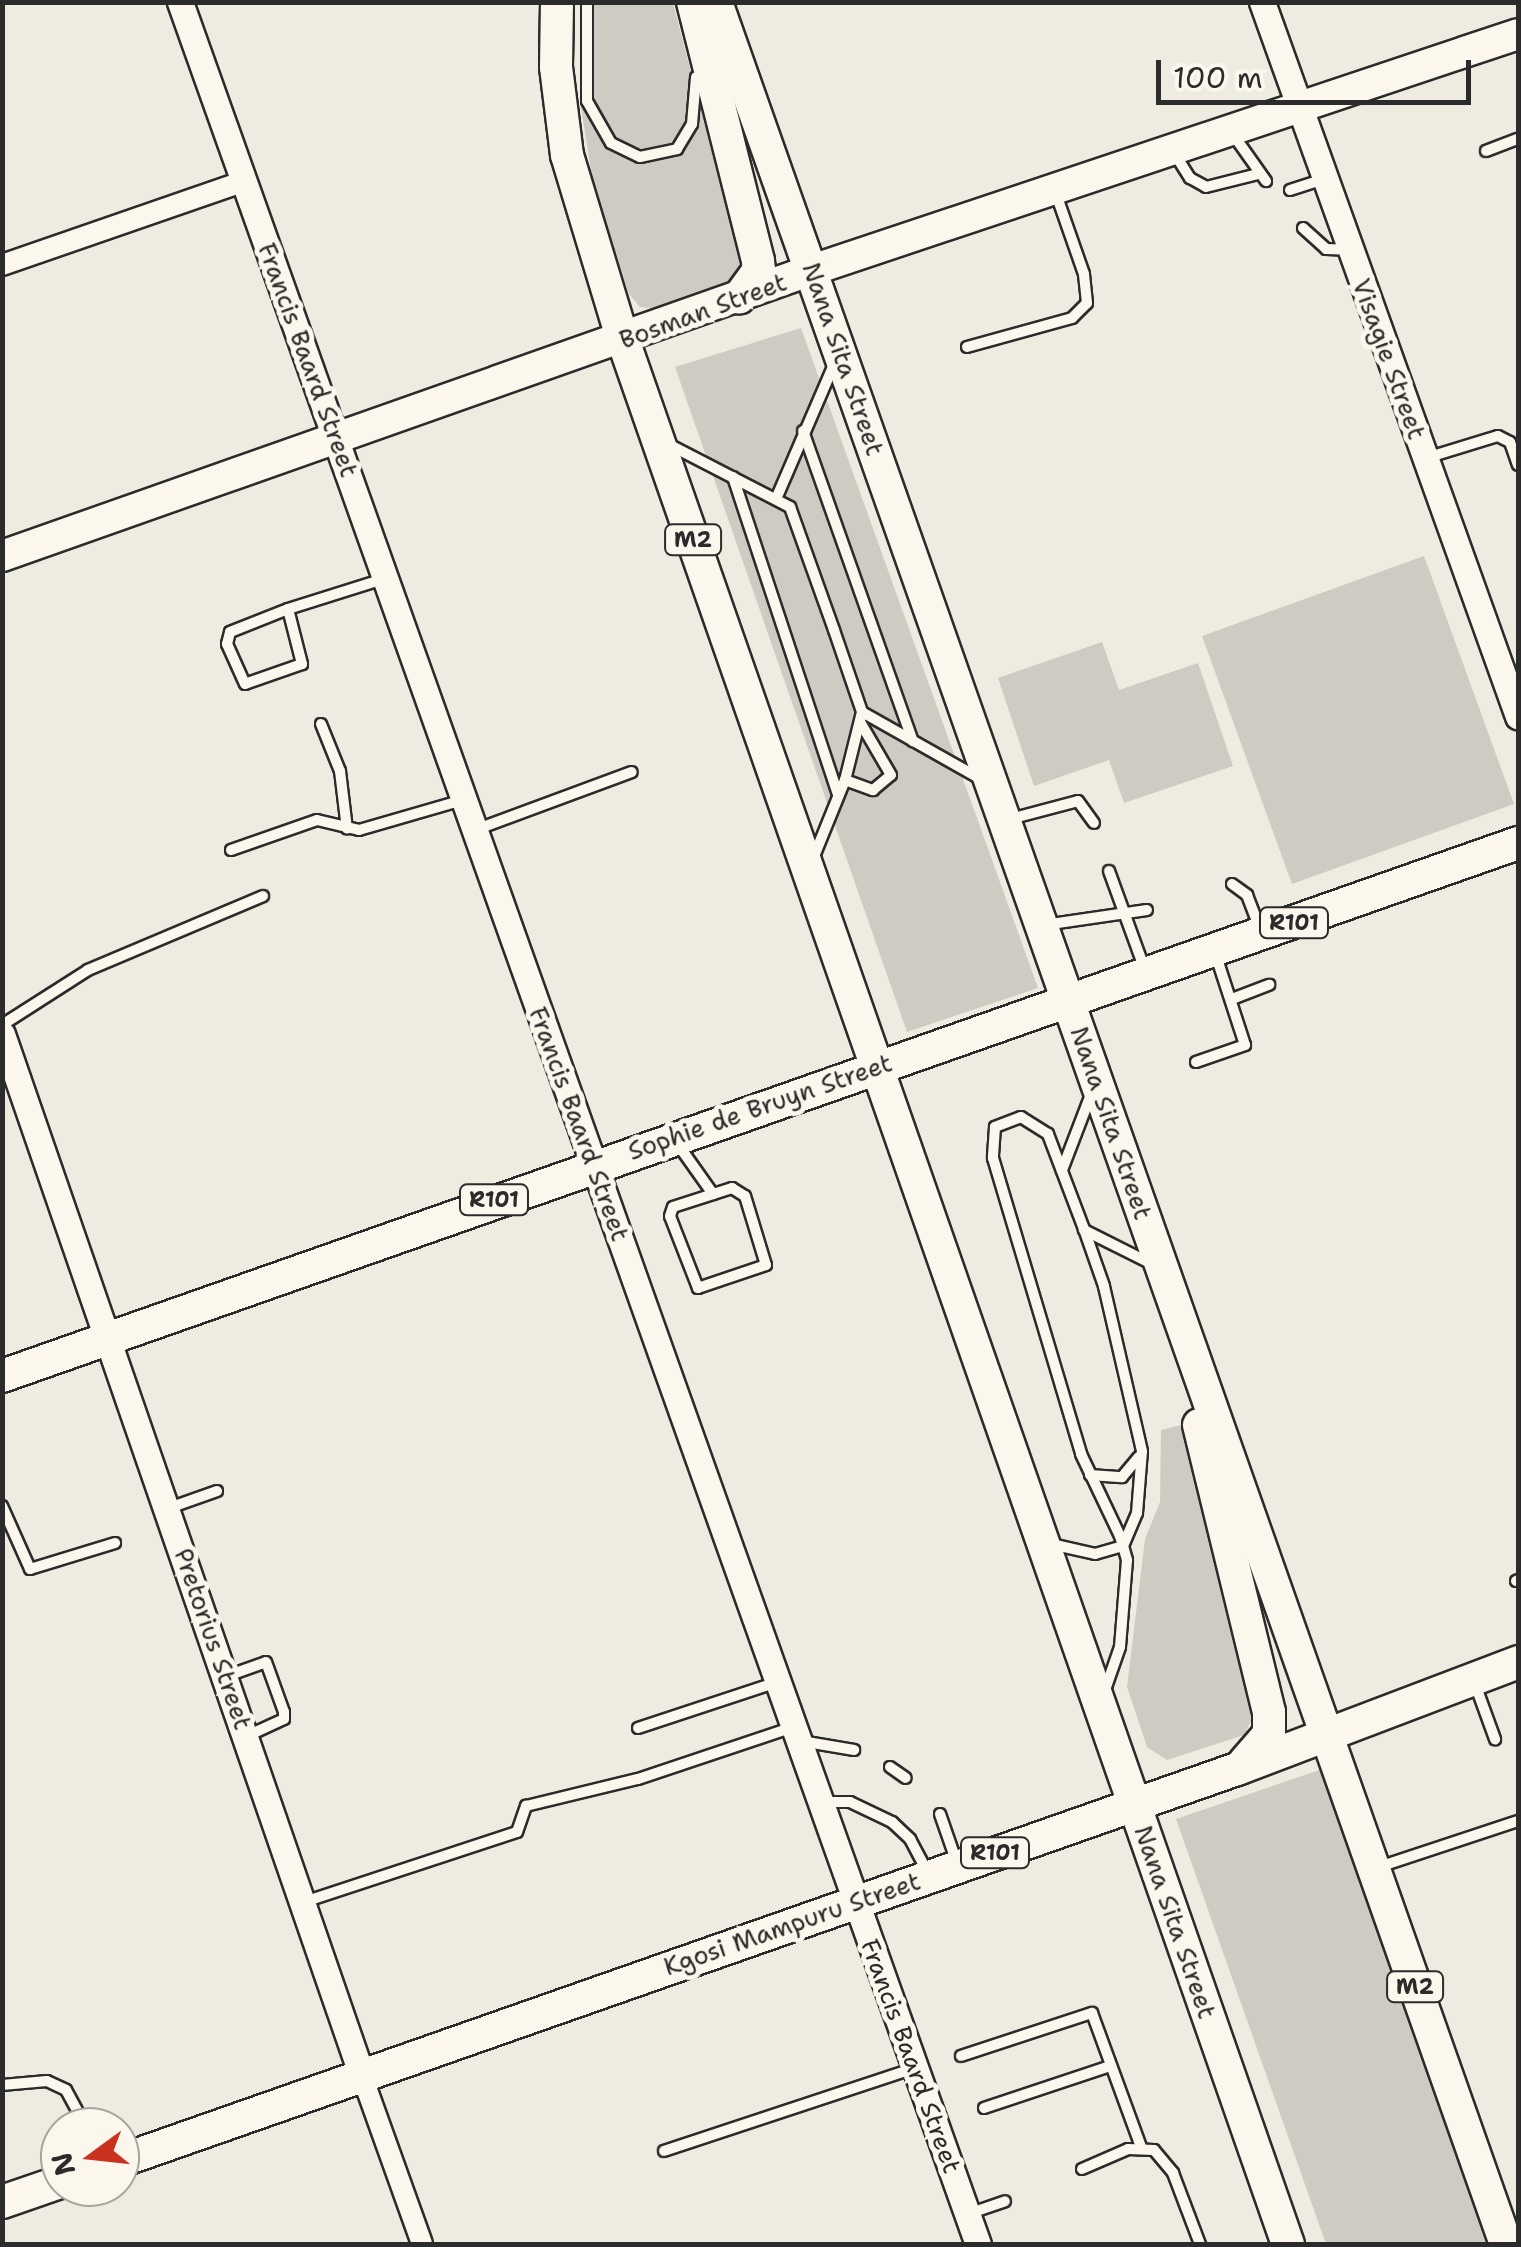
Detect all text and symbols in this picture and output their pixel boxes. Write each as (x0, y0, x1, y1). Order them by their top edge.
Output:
scale bar (1161, 40, 1476, 102)
text: 100 m (1173, 57, 1263, 98)
street label: Francis Baard Street (252, 239, 364, 481)
street label: Nana Sita Street (796, 259, 890, 459)
street label: Bosman Street (615, 267, 791, 355)
street label: Visagie Street (1346, 275, 1432, 443)
road number: M2 (663, 523, 723, 557)
road number: R101 (1256, 906, 1332, 940)
street label: Francis Baard Street (523, 1003, 635, 1245)
street label: Nana Sita Street (1064, 1023, 1158, 1223)
street label: Sophie de Bruyn Street (624, 1048, 896, 1166)
road number: R101 (456, 1183, 532, 1217)
street label: Pretorius Street (168, 1544, 258, 1734)
street label: Nana Sita Street (1128, 1822, 1222, 2022)
road number: R101 (958, 1836, 1032, 1870)
street label: Kgosi Mampuru Street (660, 1866, 924, 1982)
street label: Francis Baard Street (855, 1935, 967, 2177)
road number: M2 (1385, 1970, 1445, 2004)
north arrow (40, 2107, 140, 2207)
text: N (42, 2149, 84, 2180)

